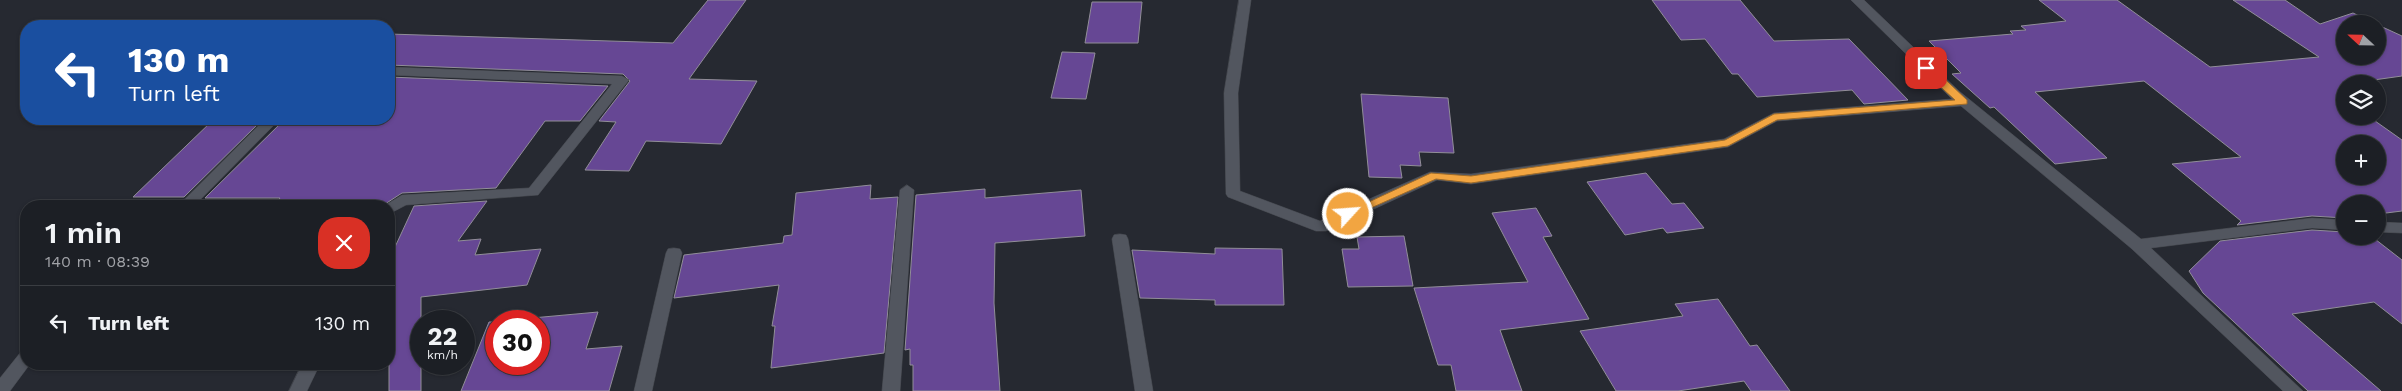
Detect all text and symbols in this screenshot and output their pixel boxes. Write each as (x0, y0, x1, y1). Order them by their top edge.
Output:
north arrow (2336, 15, 2386, 65)
map controls (2336, 15, 2386, 245)
text: 130 m (128, 39, 229, 81)
icon: left (45, 40, 110, 105)
pin (1905, 47, 1947, 89)
icon: arrive (1912, 54, 1940, 82)
button: layers (2336, 75, 2386, 125)
text: Turn left (128, 81, 220, 106)
button: + (2336, 135, 2386, 185)
position arrow (1321, 187, 1373, 239)
button: − (2336, 195, 2386, 245)
text: 1 min (45, 215, 122, 250)
button: close (318, 217, 370, 269)
text: 140 m · 08:39 (45, 252, 150, 271)
icon: left (45, 309, 73, 337)
speed limit sign: 30 (485, 310, 550, 375)
text: Turn left (88, 312, 169, 335)
text: 130 m (315, 312, 370, 335)
text: 22 (428, 322, 457, 351)
text: km/h (427, 348, 458, 362)

